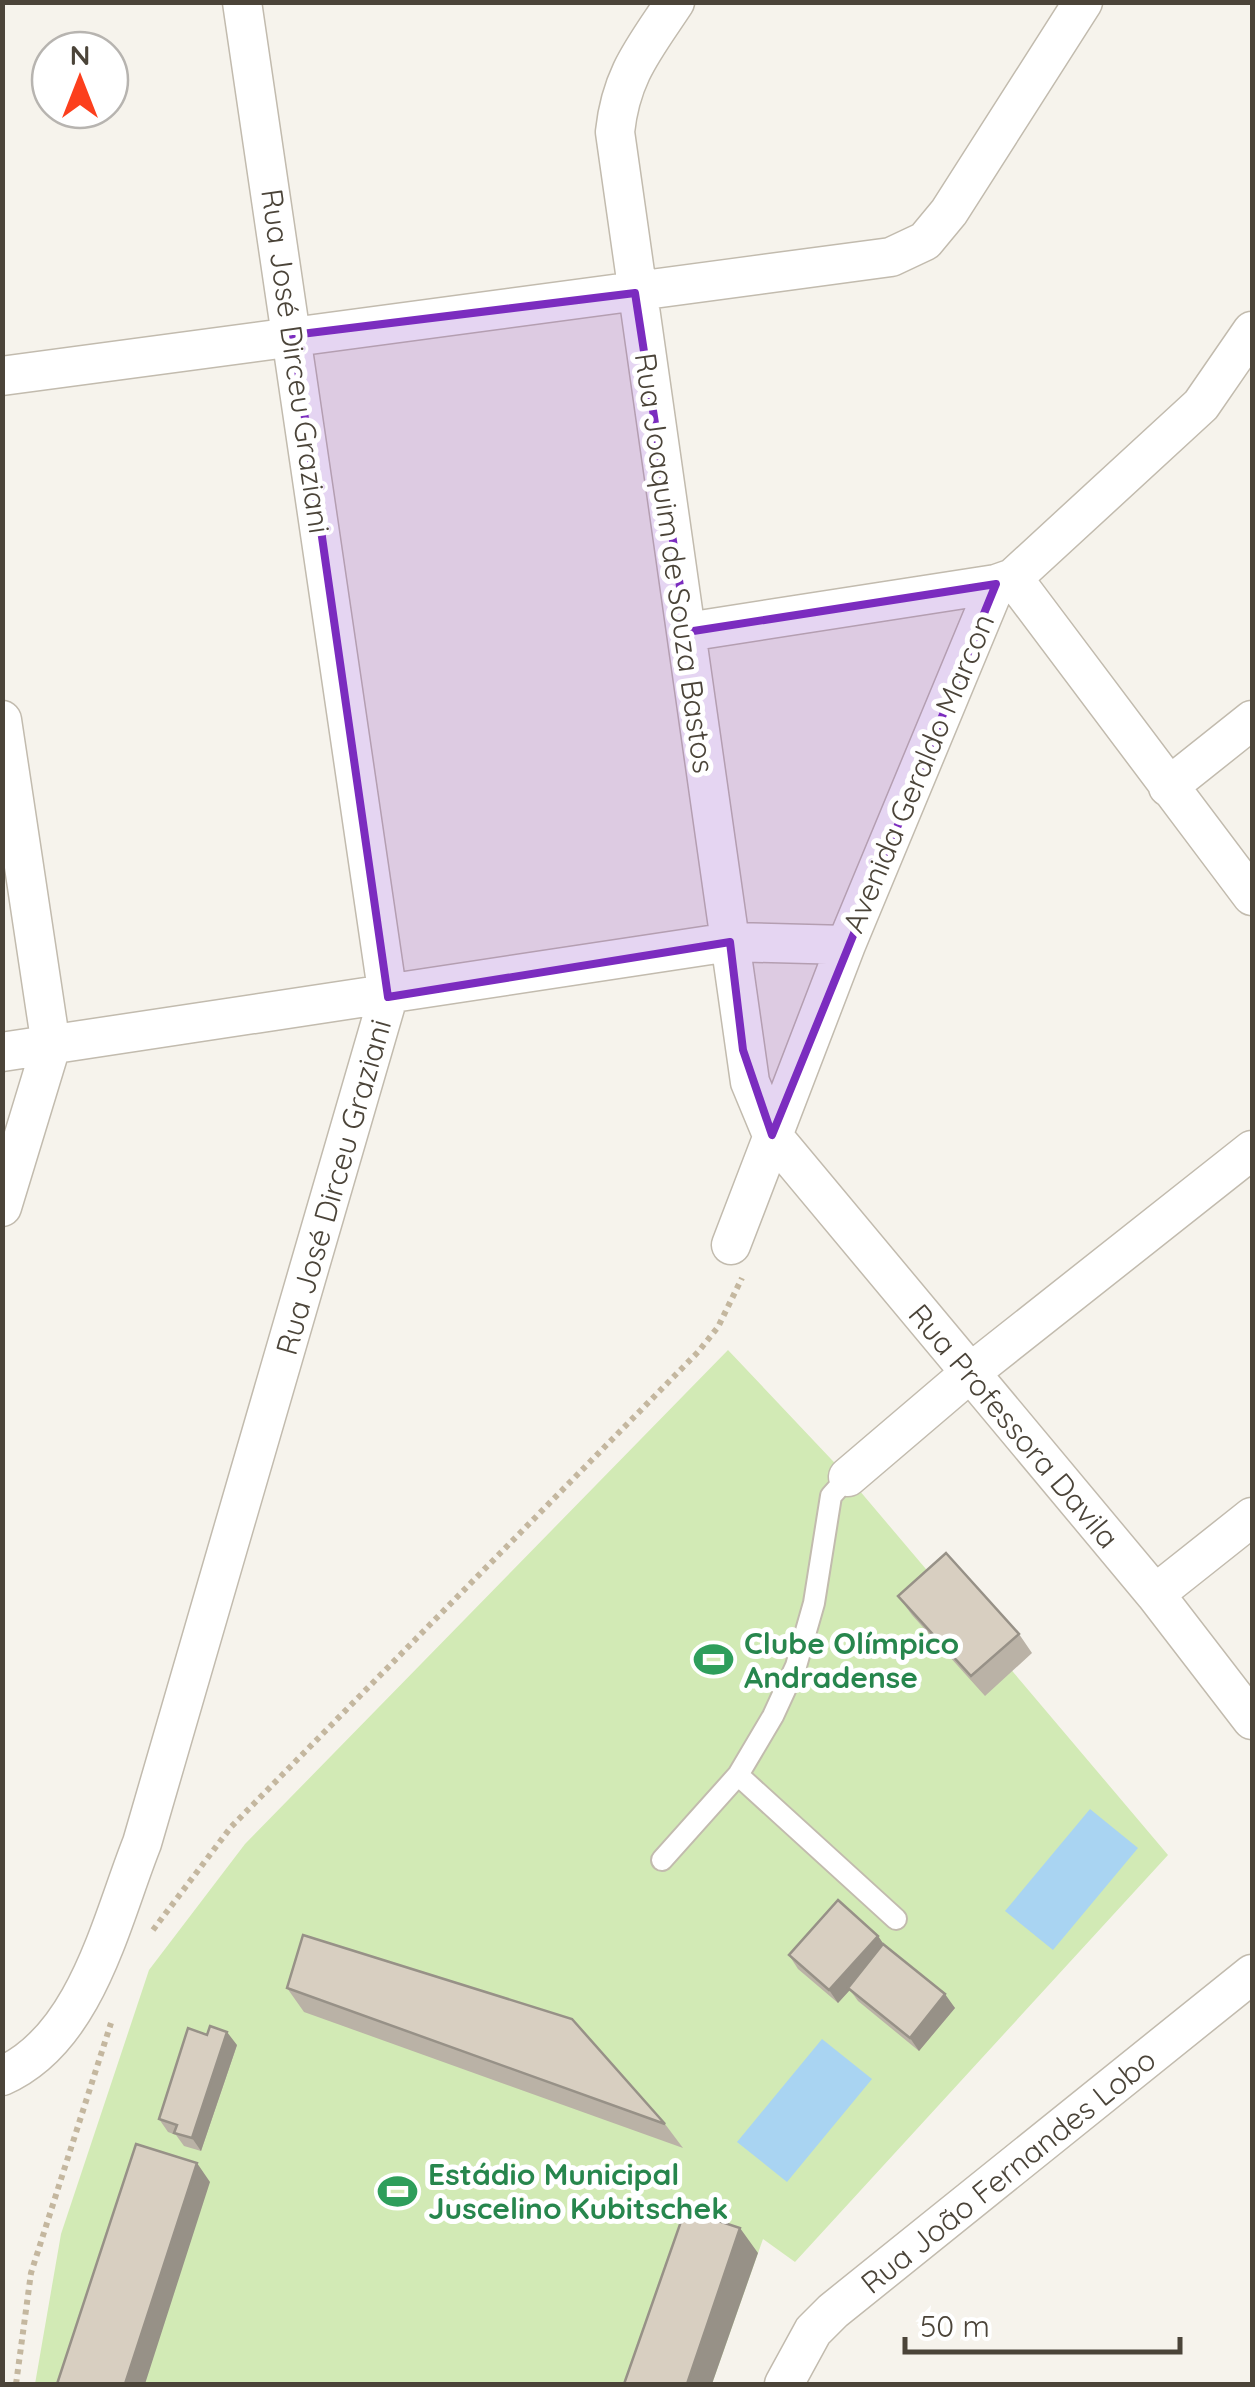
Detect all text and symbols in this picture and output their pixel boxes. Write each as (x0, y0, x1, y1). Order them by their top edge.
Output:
north arrow (30, 30, 130, 130)
text: N (70, 37, 90, 72)
street label: Rua José Dirceu Graziani (253, 186, 339, 536)
street label: Rua Joaquim de Souza Bastos (627, 350, 723, 776)
street label: Avenida Geraldo Marcon (834, 608, 1002, 938)
street label: Rua José Dirceu Graziani (267, 1015, 399, 1359)
street label: Rua Professora Davila (901, 1296, 1127, 1556)
place label: Clube Olímpico Andradense (744, 1624, 959, 1696)
sports icon: Clube Olímpico Andradense (693, 1639, 735, 1681)
street label: Rua João Fernandes Lobo (853, 2040, 1163, 2302)
place label: Estádio Municipal Juscelino Kubitschek (428, 2155, 728, 2227)
sports icon: Estádio Municipal Juscelino Kubitschek (377, 2170, 419, 2212)
scale bar (905, 2292, 1180, 2354)
text: 50 m (920, 2307, 990, 2345)

